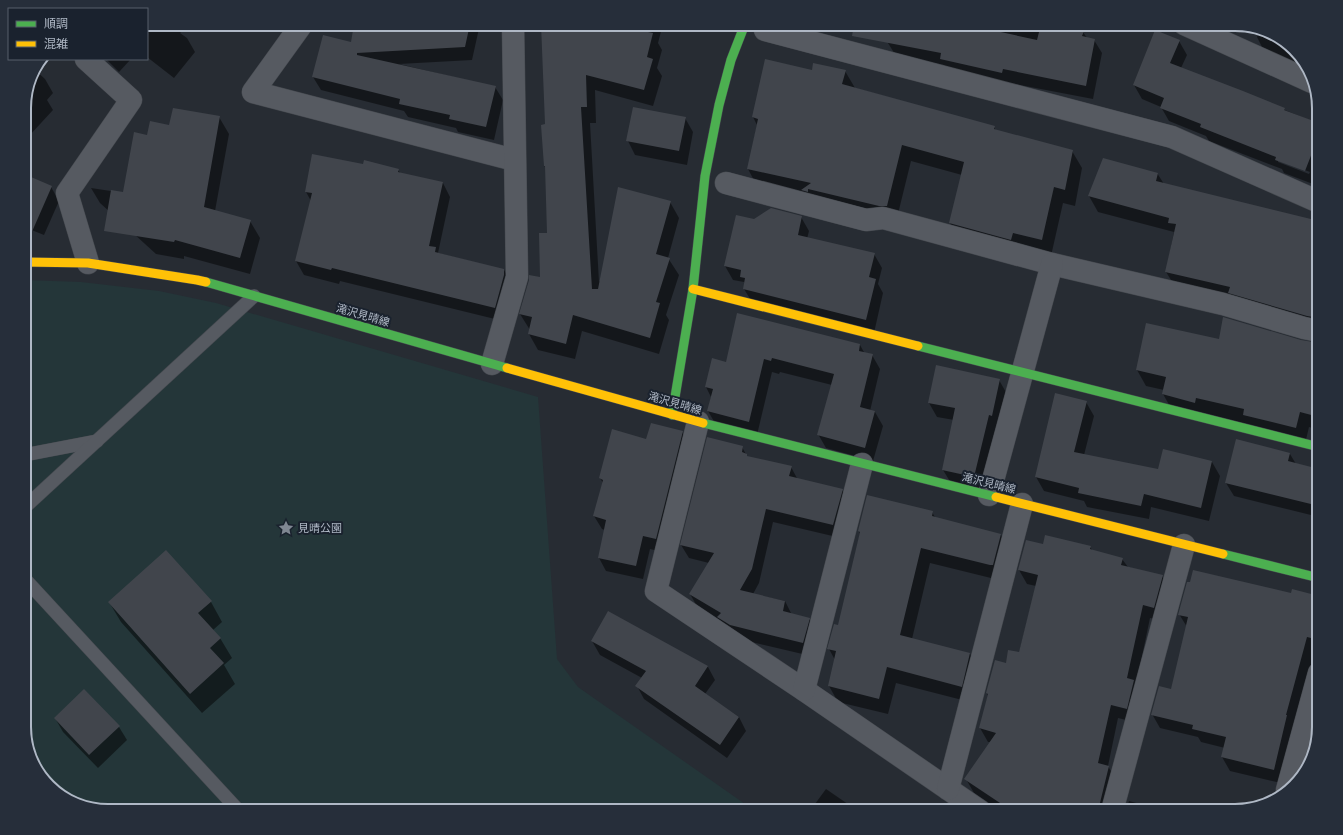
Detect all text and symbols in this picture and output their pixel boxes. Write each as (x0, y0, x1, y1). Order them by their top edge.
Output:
legend (8, 8, 148, 60)
text: 順調 (44, 17, 68, 31)
text: 混雑 (44, 37, 68, 51)
street label: 滝沢見晴線 (335, 302, 391, 328)
street label: 滝沢見晴線 (647, 390, 703, 416)
street label: 滝沢見晴線 (961, 471, 1017, 495)
place icon: 見晴公園 (277, 519, 295, 537)
place label: 見晴公園 (298, 522, 342, 534)

